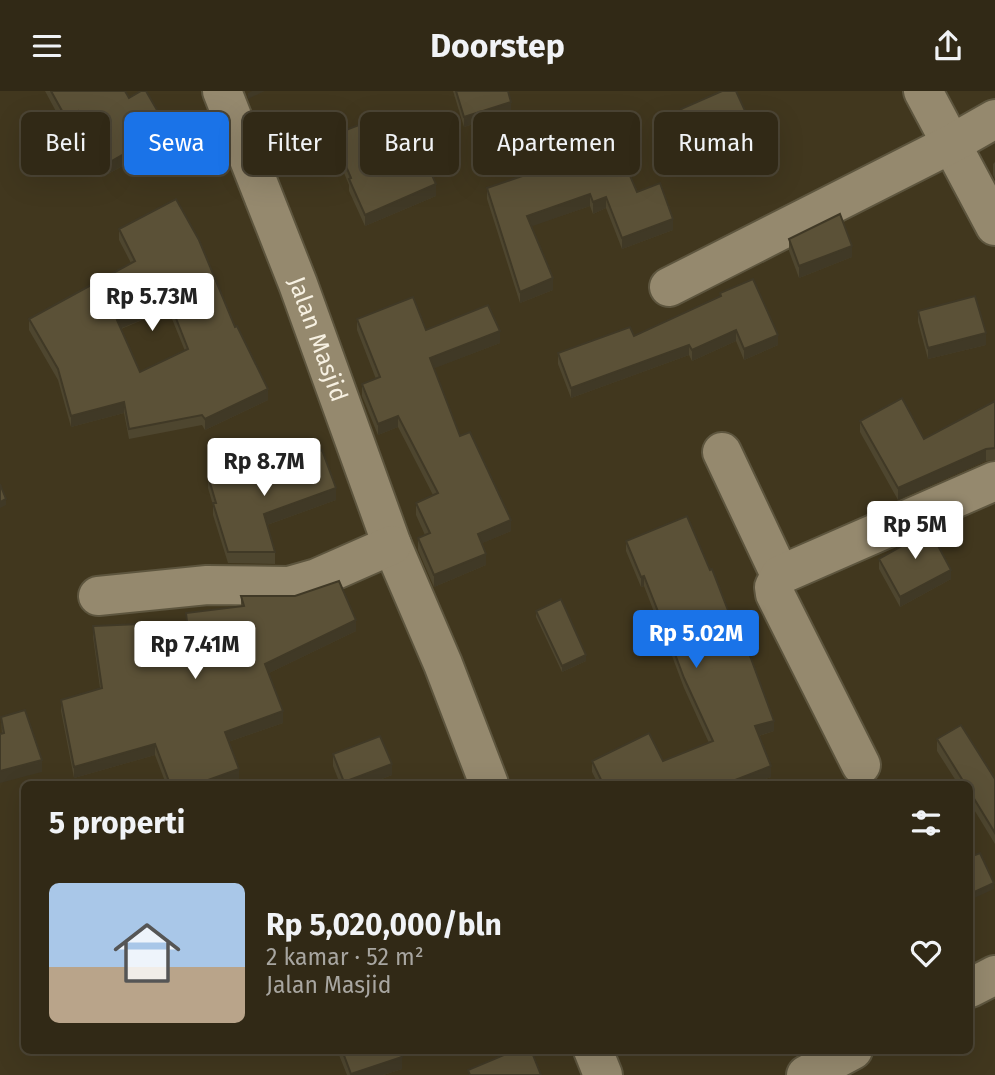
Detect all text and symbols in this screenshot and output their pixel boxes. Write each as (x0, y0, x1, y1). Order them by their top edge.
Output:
icon: menu (28, 27, 66, 65)
text: Doorstep (430, 27, 565, 65)
icon: share (929, 27, 967, 65)
chip: Beli (21, 112, 110, 175)
chip: Sewa (124, 112, 229, 175)
chip: Filter (243, 112, 346, 175)
chip: Baru (360, 112, 459, 175)
chip: Apartemen (473, 112, 640, 175)
chip: Rumah (654, 112, 778, 175)
street label: Jalan Masjid (282, 272, 353, 406)
pin: Rp 5.73M (80, 273, 224, 333)
text: Rp 5.73M (106, 282, 198, 310)
pin: Rp 8.7M (199, 439, 329, 498)
text: Rp 8.7M (223, 447, 305, 475)
pin: Rp 5M (866, 501, 964, 561)
text: Rp 5M (883, 510, 947, 538)
pin: Rp 5.02M (624, 611, 768, 670)
text: Rp 5.02M (649, 619, 743, 647)
pin: Rp 7.41M (123, 621, 267, 681)
text: Rp 7.41M (150, 630, 240, 658)
icon: filters (907, 804, 945, 842)
text: 5 properti (49, 805, 185, 841)
text: Rp 5,020,000/bln (266, 907, 502, 943)
icon: home (105, 911, 189, 995)
icon: heart (907, 934, 945, 972)
text: 2 kamar · 52 m² (266, 943, 424, 971)
text: Jalan Masjid (266, 971, 392, 999)

